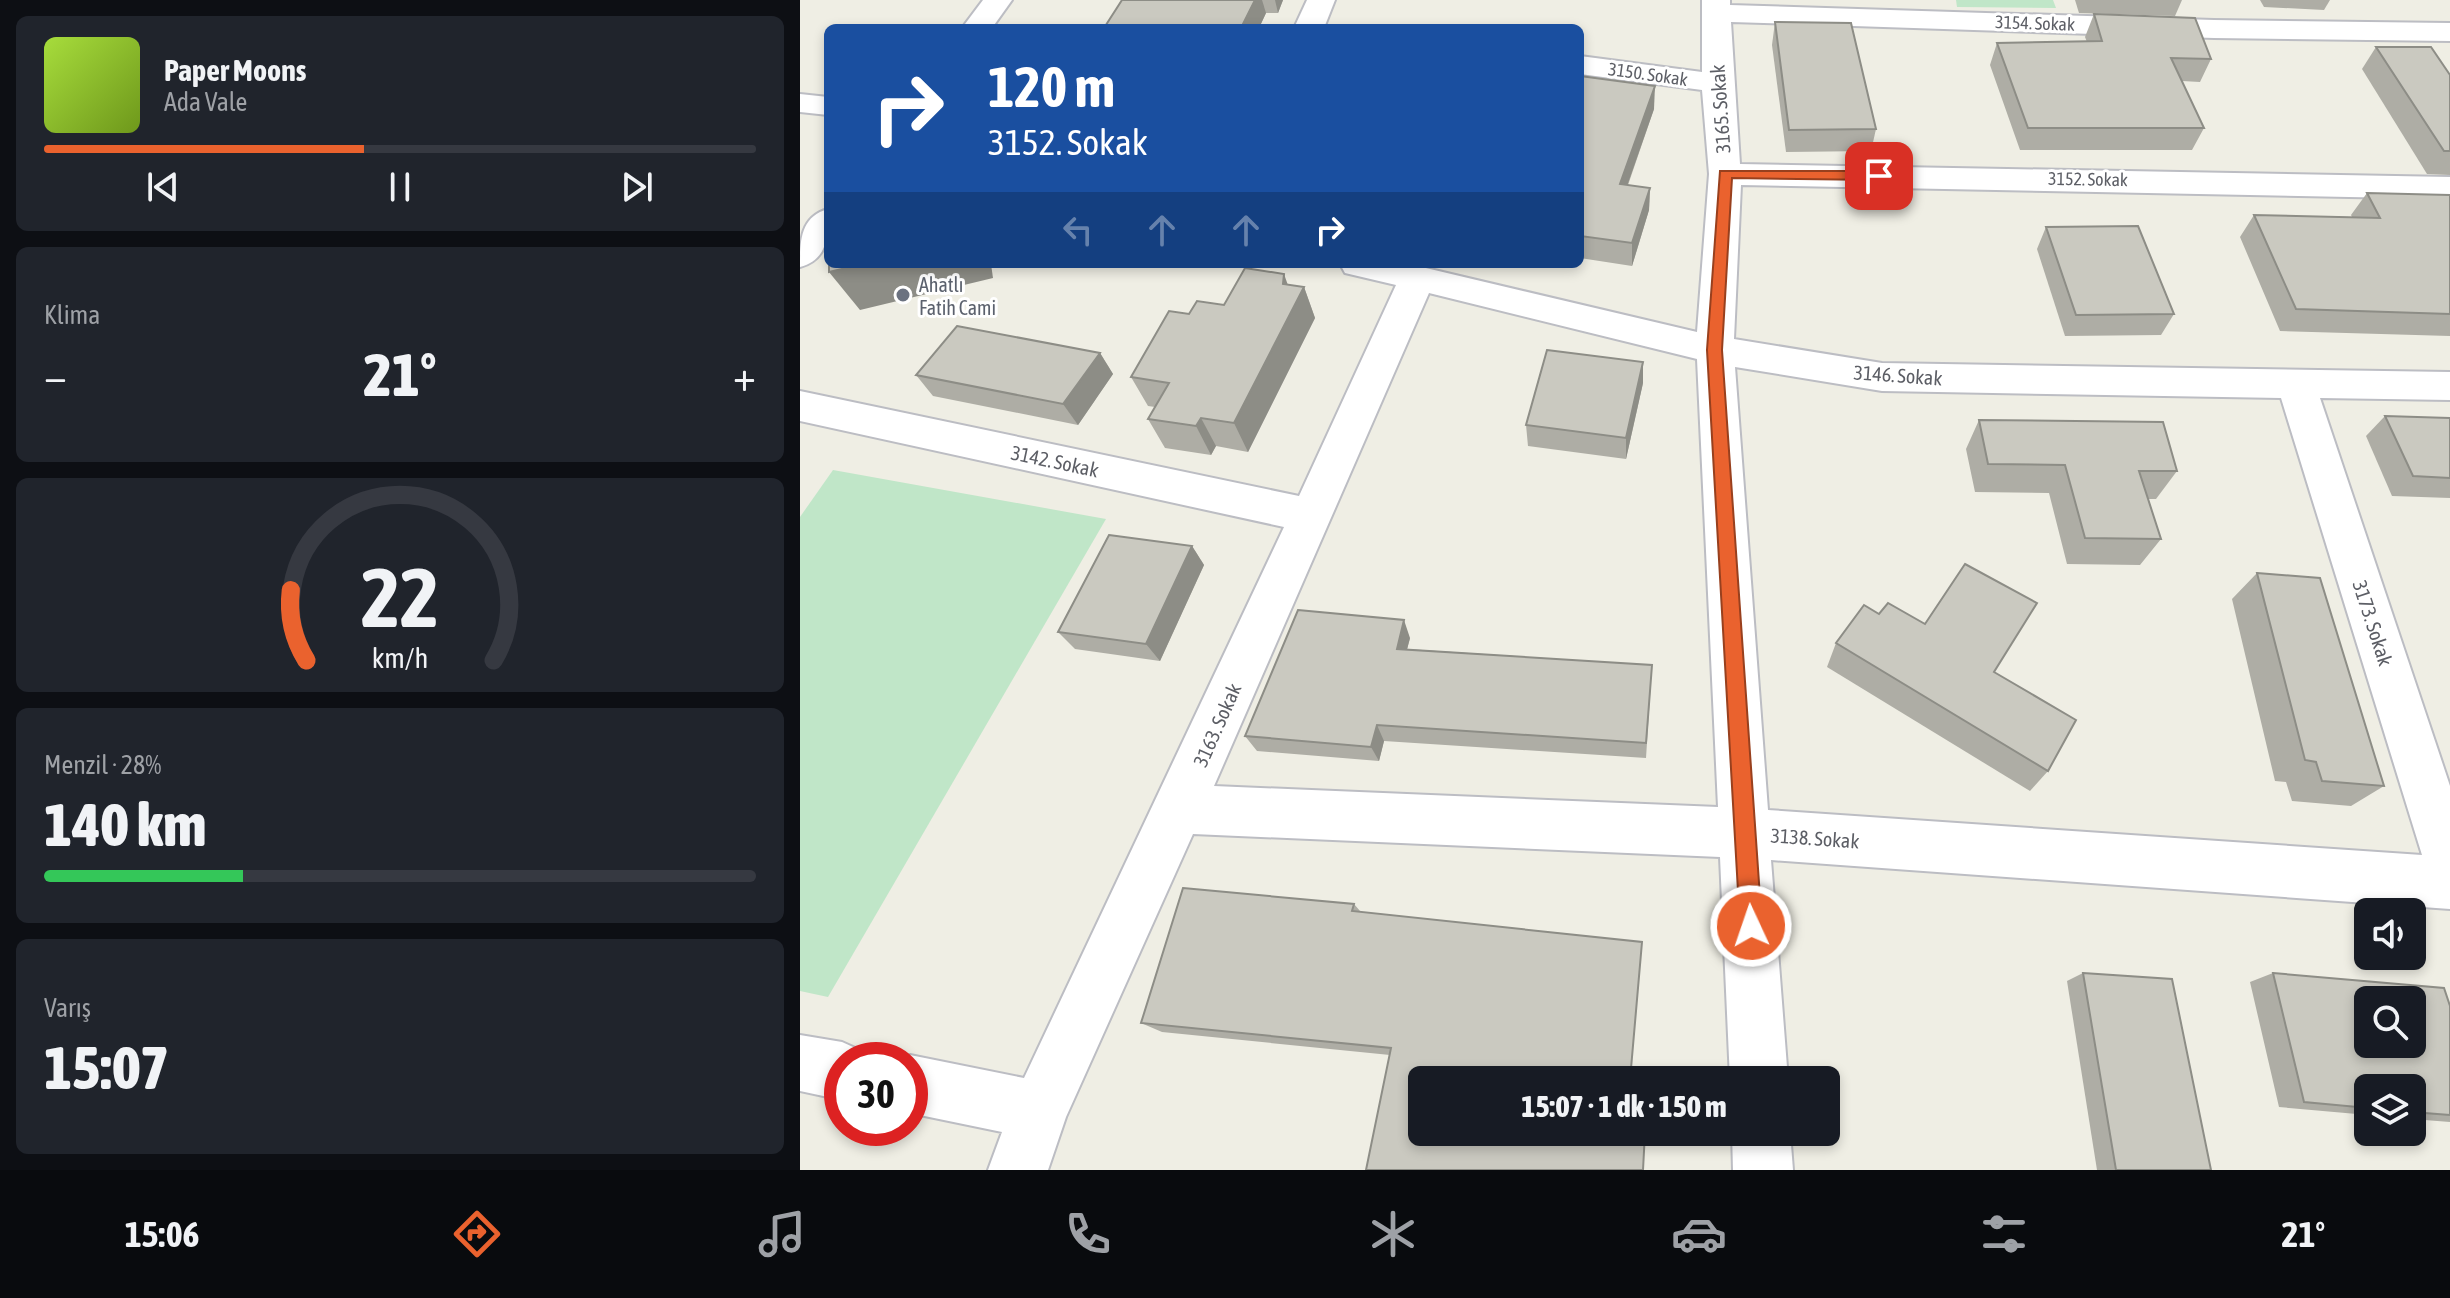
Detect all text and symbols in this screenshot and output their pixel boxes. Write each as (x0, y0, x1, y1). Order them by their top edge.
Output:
street label: 3154. Sokak (1995, 11, 2075, 35)
text: Paper Moons (164, 53, 306, 87)
text: 120 m (988, 55, 1115, 119)
icon: right (856, 56, 960, 160)
street label: 3150. Sokak (1607, 58, 1689, 90)
street label: 3165. Sokak (1705, 64, 1735, 154)
text: Ada Vale (164, 87, 247, 117)
text: 3152. Sokak (988, 121, 1147, 163)
pin (1845, 142, 1913, 210)
icon: arrive (1857, 154, 1901, 198)
icon: previous (141, 165, 185, 209)
icon: pause (378, 165, 422, 209)
icon: next (615, 165, 659, 209)
street label: 3152. Sokak (2048, 168, 2128, 190)
icon: left (1056, 208, 1100, 252)
icon: ahead (1140, 208, 1184, 252)
icon: ahead (1224, 208, 1268, 252)
icon: right (1308, 208, 1352, 252)
place label: Ahatlı Fatih Cami (919, 273, 996, 319)
marker: Ahatlı Fatih Cami (894, 286, 912, 304)
text: Klima (44, 300, 100, 330)
text: 21° (364, 340, 436, 409)
text: − (44, 350, 67, 400)
text: + (733, 350, 756, 400)
street label: 3146. Sokak (1853, 360, 1943, 390)
street label: 3142. Sokak (1009, 441, 1101, 481)
text: 22 (361, 549, 439, 645)
street label: 3173. Sokak (2348, 577, 2398, 669)
text: km/h (372, 641, 428, 674)
street label: 3163. Sokak (1188, 680, 1246, 770)
text: Menzil · 28% (44, 750, 161, 780)
text: 140 km (44, 790, 206, 859)
street label: 3138. Sokak (1770, 823, 1860, 853)
position arrow (1709, 884, 1793, 968)
map controls (2354, 898, 2426, 1146)
button: sound (2354, 898, 2426, 970)
button: search (2354, 986, 2426, 1058)
text: Varış (44, 993, 91, 1023)
text: 15:07 (44, 1033, 169, 1102)
speed limit sign: 30 (824, 1042, 928, 1146)
button: layers (2354, 1074, 2426, 1146)
text: 15:07 · 1 dk · 150 m (1521, 1089, 1727, 1123)
icon: directions (449, 1206, 505, 1262)
icon: music (754, 1206, 810, 1262)
icon: phone (1060, 1206, 1116, 1262)
icon: climate (1365, 1206, 1421, 1262)
icon: car (1671, 1206, 1727, 1262)
icon: filters (1976, 1206, 2032, 1262)
text: 15:06 (125, 1213, 200, 1255)
text: 21° (2281, 1213, 2325, 1255)

